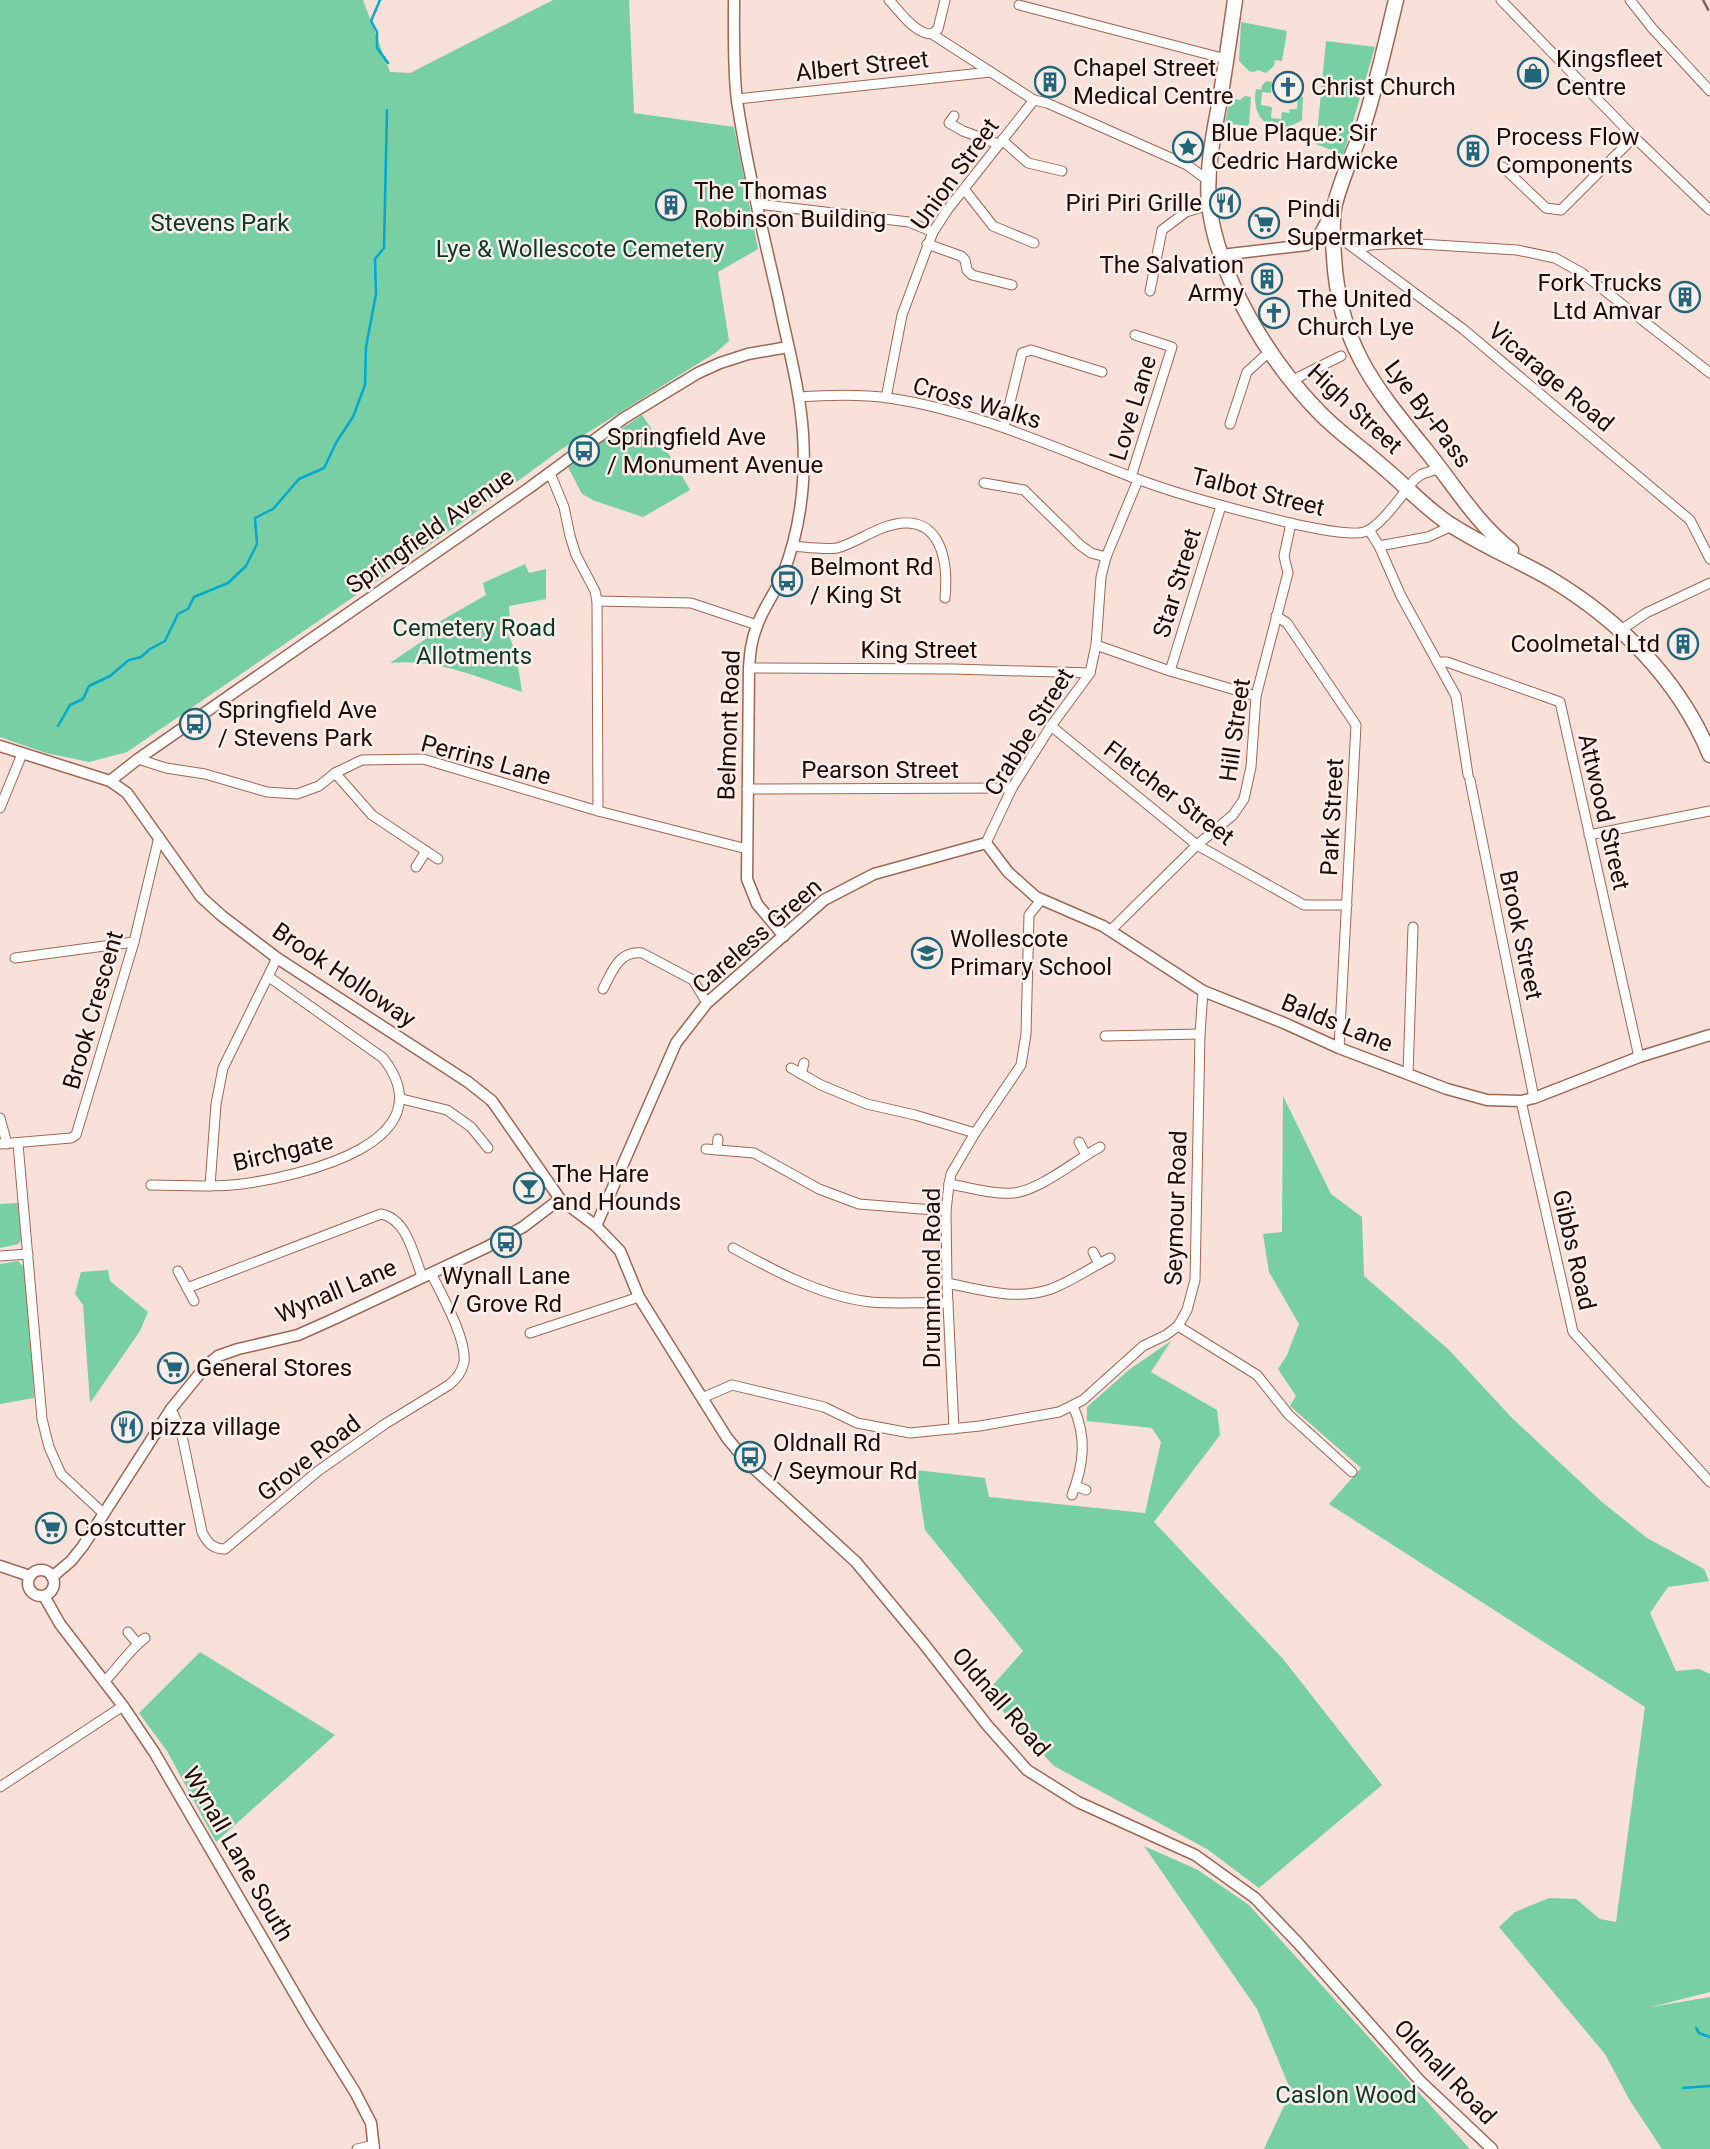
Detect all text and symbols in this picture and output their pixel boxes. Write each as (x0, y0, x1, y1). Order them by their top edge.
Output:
street label: Albert Street (794, 45, 930, 87)
place label: Kingsfleet Centre (1556, 45, 1663, 101)
place label: Chapel Street Medical Centre (1073, 54, 1234, 110)
shop icon: Kingsfleet Centre (1516, 56, 1550, 90)
building icon: Chapel Street Medical Centre (1033, 65, 1067, 99)
church icon: Christ Church (1271, 70, 1305, 104)
place label: Christ Church (1311, 73, 1456, 101)
street label: Union Street (905, 113, 1005, 235)
place label: Blue Plaque: Sir Cedric Hardwicke (1211, 119, 1398, 175)
place label: Process Flow Components (1496, 123, 1640, 179)
place icon: Blue Plaque: Sir Cedric Hardwicke (1171, 130, 1205, 164)
building icon: Process Flow Components (1456, 134, 1490, 168)
place label: The Thomas Robinson Building (694, 177, 886, 233)
restaurant icon: Piri Piri Grille (1208, 186, 1242, 220)
building icon: The Thomas Robinson Building (654, 188, 688, 222)
place label: Piri Piri Grille (1065, 189, 1202, 217)
place label: Pindi Supermarket (1287, 195, 1424, 251)
supermarket icon: Pindi Supermarket (1247, 206, 1281, 240)
park label: Stevens Park (151, 209, 290, 237)
park label: Lye & Wollescote Cemetery (436, 235, 725, 263)
place label: The Salvation Army (1100, 251, 1245, 307)
building icon: The Salvation Army (1250, 262, 1284, 296)
place label: Fork Trucks Ltd Amvar (1538, 269, 1662, 325)
building icon: Fork Trucks Ltd Amvar (1668, 280, 1702, 314)
place label: The United Church Lye (1297, 285, 1414, 341)
church icon: The United Church Lye (1257, 296, 1291, 330)
street label: Vicarage Road (1483, 317, 1619, 437)
street label: Love Lane (1104, 352, 1162, 464)
street label: Lye By-Pass (1379, 355, 1477, 473)
street label: High Street (1302, 358, 1408, 460)
street label: Cross Walks (910, 371, 1044, 435)
place label: Springfield Ave / Monument Avenue (607, 423, 823, 479)
bus stop icon: Springfield Ave / Monument Avenue (567, 434, 601, 468)
street label: Talbot Street (1189, 462, 1328, 522)
street label: Springfield Avenue (341, 463, 519, 599)
street label: Star Street (1147, 525, 1207, 641)
place label: Belmont Rd / King St (810, 553, 934, 609)
bus stop icon: Belmont Rd / King St (770, 564, 804, 598)
park label: Cemetery Road Allotments (392, 614, 556, 670)
building icon: Coolmetal Ltd (1666, 627, 1700, 661)
place label: Coolmetal Ltd (1510, 630, 1660, 658)
street label: King Street (861, 636, 978, 664)
street label: Belmont Road (712, 649, 746, 801)
street label: Crabbe Street (979, 663, 1079, 801)
street label: Hill Street (1214, 676, 1256, 783)
place label: Springfield Ave / Stevens Park (218, 696, 377, 752)
bus stop icon: Springfield Ave / Stevens Park (178, 707, 212, 741)
street label: Perrins Lane (418, 729, 554, 791)
street label: Attwood Street (1572, 731, 1636, 893)
street label: Fletcher Street (1098, 735, 1240, 851)
street label: Pearson Street (801, 756, 959, 784)
street label: Park Street (1315, 757, 1349, 876)
street label: Brook Street (1494, 868, 1548, 1002)
street label: Careless Green (687, 872, 827, 1000)
street label: Brook Holloway (267, 917, 421, 1034)
place label: Wollescote Primary School (950, 925, 1112, 981)
street label: Brook Crescent (57, 927, 129, 1092)
school or university icon: Wollescote Primary School (910, 936, 944, 970)
street label: Balds Lane (1277, 988, 1397, 1058)
street label: Birchgate (230, 1127, 336, 1177)
street label: Seymour Road (1159, 1130, 1193, 1286)
place label: The Hare and Hounds (552, 1160, 681, 1216)
bar icon: The Hare and Hounds (512, 1171, 546, 1205)
street label: Gibbs Road (1547, 1187, 1601, 1313)
street label: Drummond Road (918, 1188, 946, 1368)
bus stop icon: Wynall Lane / Grove Rd (489, 1225, 523, 1259)
street label: Wynall Lane (271, 1253, 401, 1329)
place label: Wynall Lane / Grove Rd (442, 1262, 570, 1318)
supermarket icon: General Stores (156, 1351, 190, 1385)
place label: General Stores (196, 1354, 352, 1382)
street label: Grove Road (252, 1409, 366, 1507)
restaurant icon: pizza village (110, 1410, 144, 1444)
place label: pizza village (150, 1413, 281, 1441)
place label: Oldnall Rd / Seymour Rd (773, 1429, 917, 1485)
bus stop icon: Oldnall Rd / Seymour Rd (733, 1440, 767, 1474)
supermarket icon: Costcutter (34, 1511, 68, 1545)
place label: Costcutter (74, 1514, 186, 1542)
street label: Oldnall Road (946, 1642, 1056, 1762)
street label: Wynall Lane South (177, 1762, 299, 1946)
street label: Oldnall Road (1388, 2014, 1502, 2130)
park label: Caslon Wood (1275, 2081, 1417, 2109)

